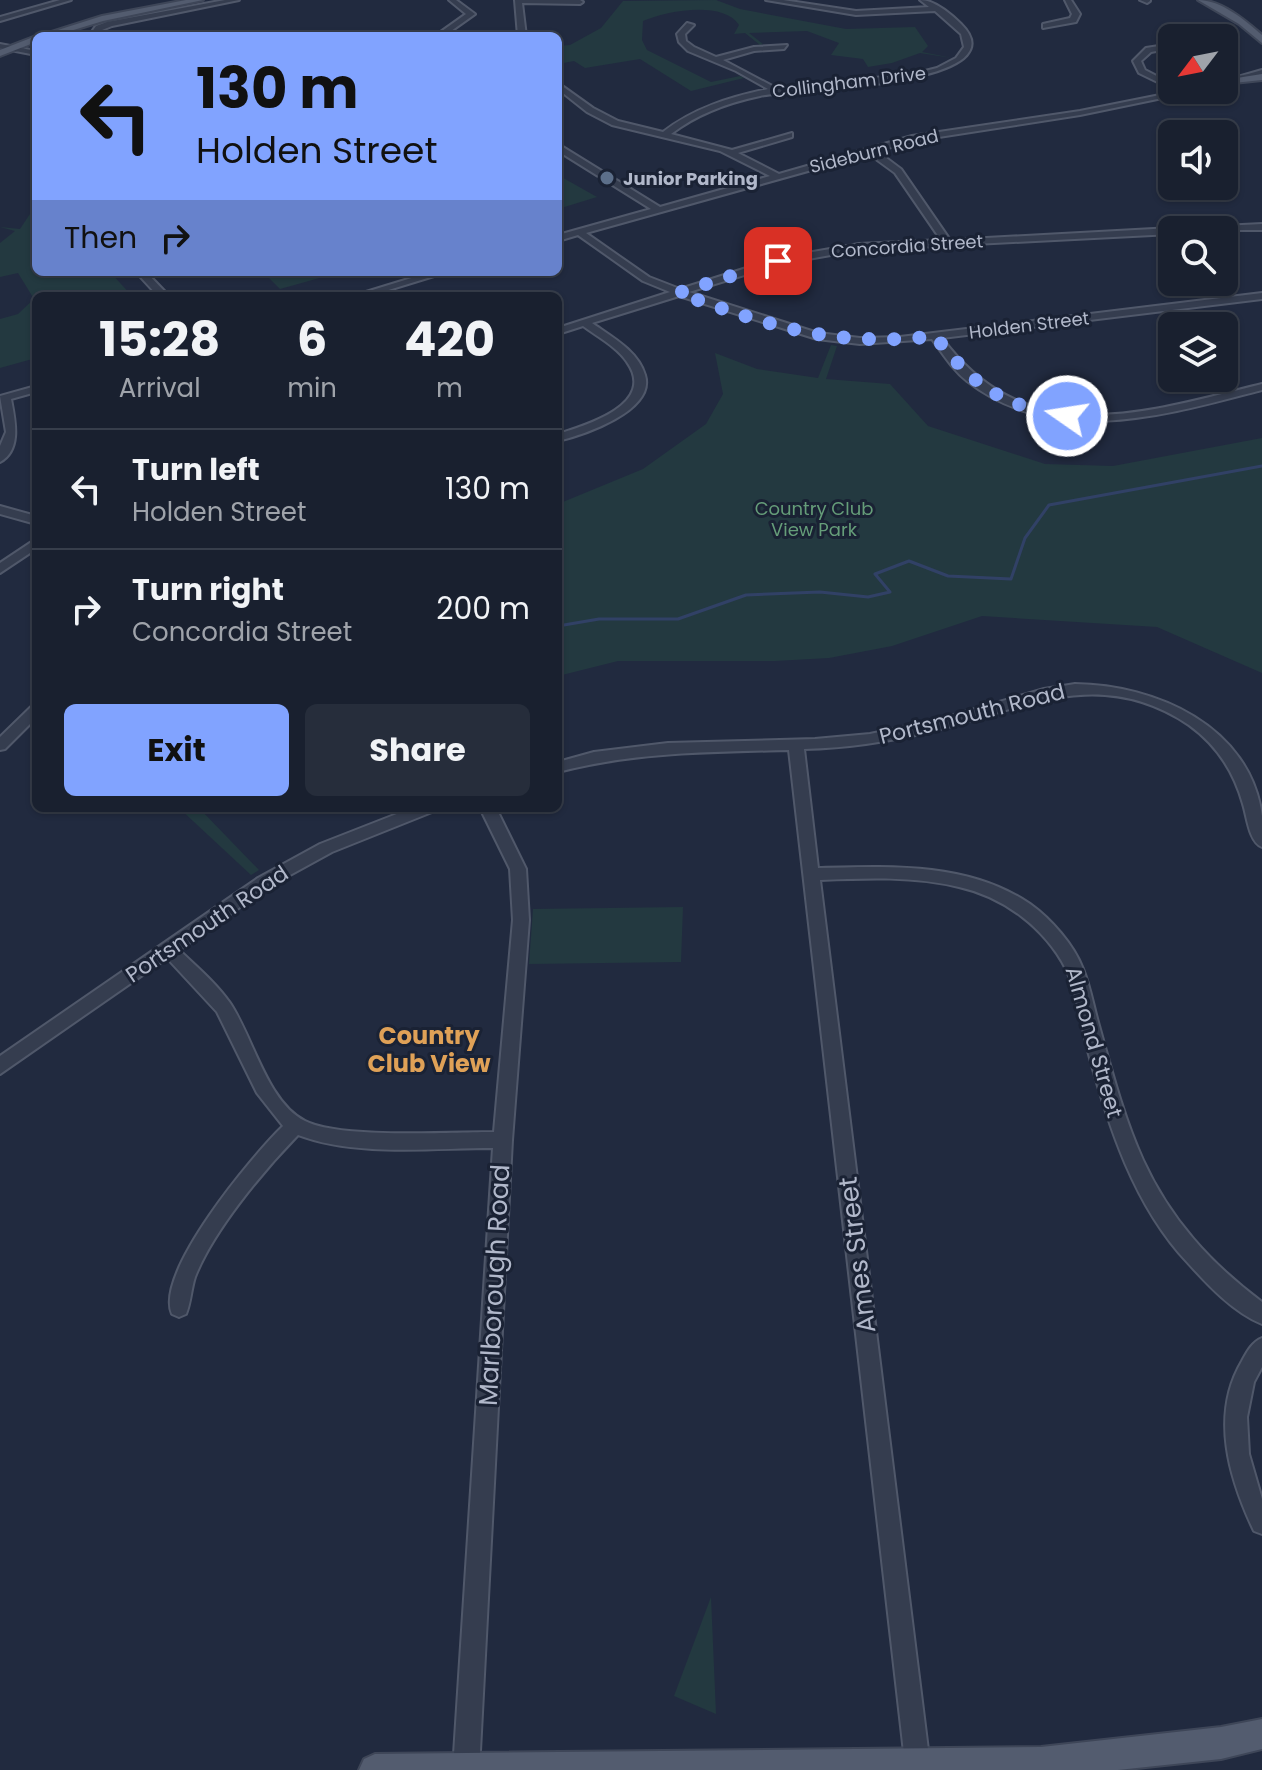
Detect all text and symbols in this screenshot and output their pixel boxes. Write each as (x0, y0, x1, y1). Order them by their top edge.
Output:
north arrow (1158, 24, 1238, 104)
map controls (1158, 24, 1238, 392)
text: 130 m (196, 49, 359, 128)
street label: Collingham Drive (771, 60, 927, 104)
icon: left (64, 64, 168, 168)
button: sound (1158, 120, 1238, 200)
street label: Sideburn Road (807, 123, 941, 179)
text: Holden Street (196, 125, 438, 176)
place label: Junior Parking (623, 166, 758, 191)
marker: Junior Parking (598, 169, 616, 187)
text: Then (64, 216, 137, 259)
icon: right (153, 216, 197, 260)
button: search (1158, 216, 1238, 296)
pin (744, 227, 812, 295)
street label: Concordia Street (830, 228, 984, 264)
icon: arrive (756, 239, 800, 283)
street label: Holden Street (968, 305, 1090, 345)
text: 15:28 (99, 306, 220, 373)
text: 6 (297, 306, 327, 373)
text: 420 (404, 306, 495, 373)
button: layers (1158, 312, 1238, 392)
text: Arrival (119, 370, 201, 406)
text: min (287, 370, 337, 406)
text: m (436, 370, 463, 406)
position arrow (1025, 374, 1109, 458)
text: Turn left (132, 448, 260, 491)
icon: left (64, 467, 108, 511)
text: 130 m (445, 467, 530, 510)
text: Holden Street (132, 494, 306, 530)
park label: Country Club View Park (755, 496, 873, 542)
text: Turn right (132, 568, 284, 611)
icon: right (64, 587, 108, 631)
text: 200 m (436, 587, 530, 630)
text: Concordia Street (132, 614, 352, 650)
street label: Portsmouth Road (876, 676, 1068, 752)
button: Exit (64, 704, 289, 796)
button: Share (305, 704, 530, 796)
street label: Portsmouth Road (119, 858, 295, 990)
street label: Almond Street (1058, 963, 1130, 1121)
district label: Country Club View (367, 1019, 491, 1080)
street label: Marlborough Road (470, 1163, 518, 1407)
street label: Ames Street (830, 1175, 884, 1335)

